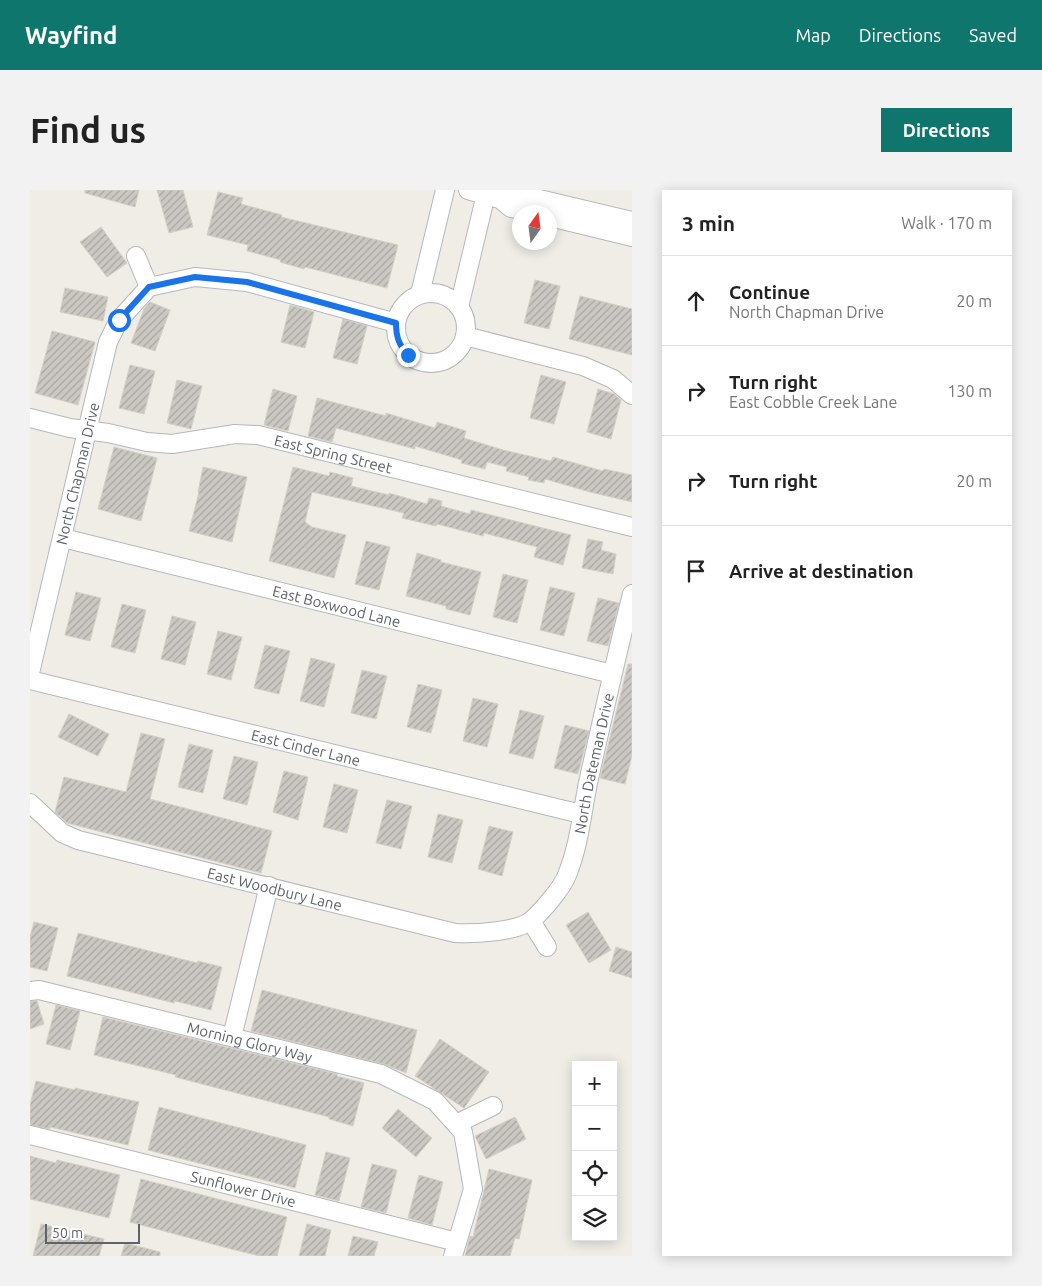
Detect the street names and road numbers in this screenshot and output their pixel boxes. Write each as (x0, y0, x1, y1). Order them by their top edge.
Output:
street label: North Chapman Drive (52, 401, 102, 546)
street label: East Spring Street (273, 431, 394, 476)
street label: East Boxwood Lane (271, 582, 403, 630)
street label: North Dateman Drive (571, 691, 616, 835)
street label: East Cinder Lane (250, 726, 362, 769)
street label: East Woodbury Lane (206, 864, 344, 913)
street label: Morning Glory Way (185, 1018, 314, 1065)
street label: Sunflower Drive (189, 1167, 298, 1210)

